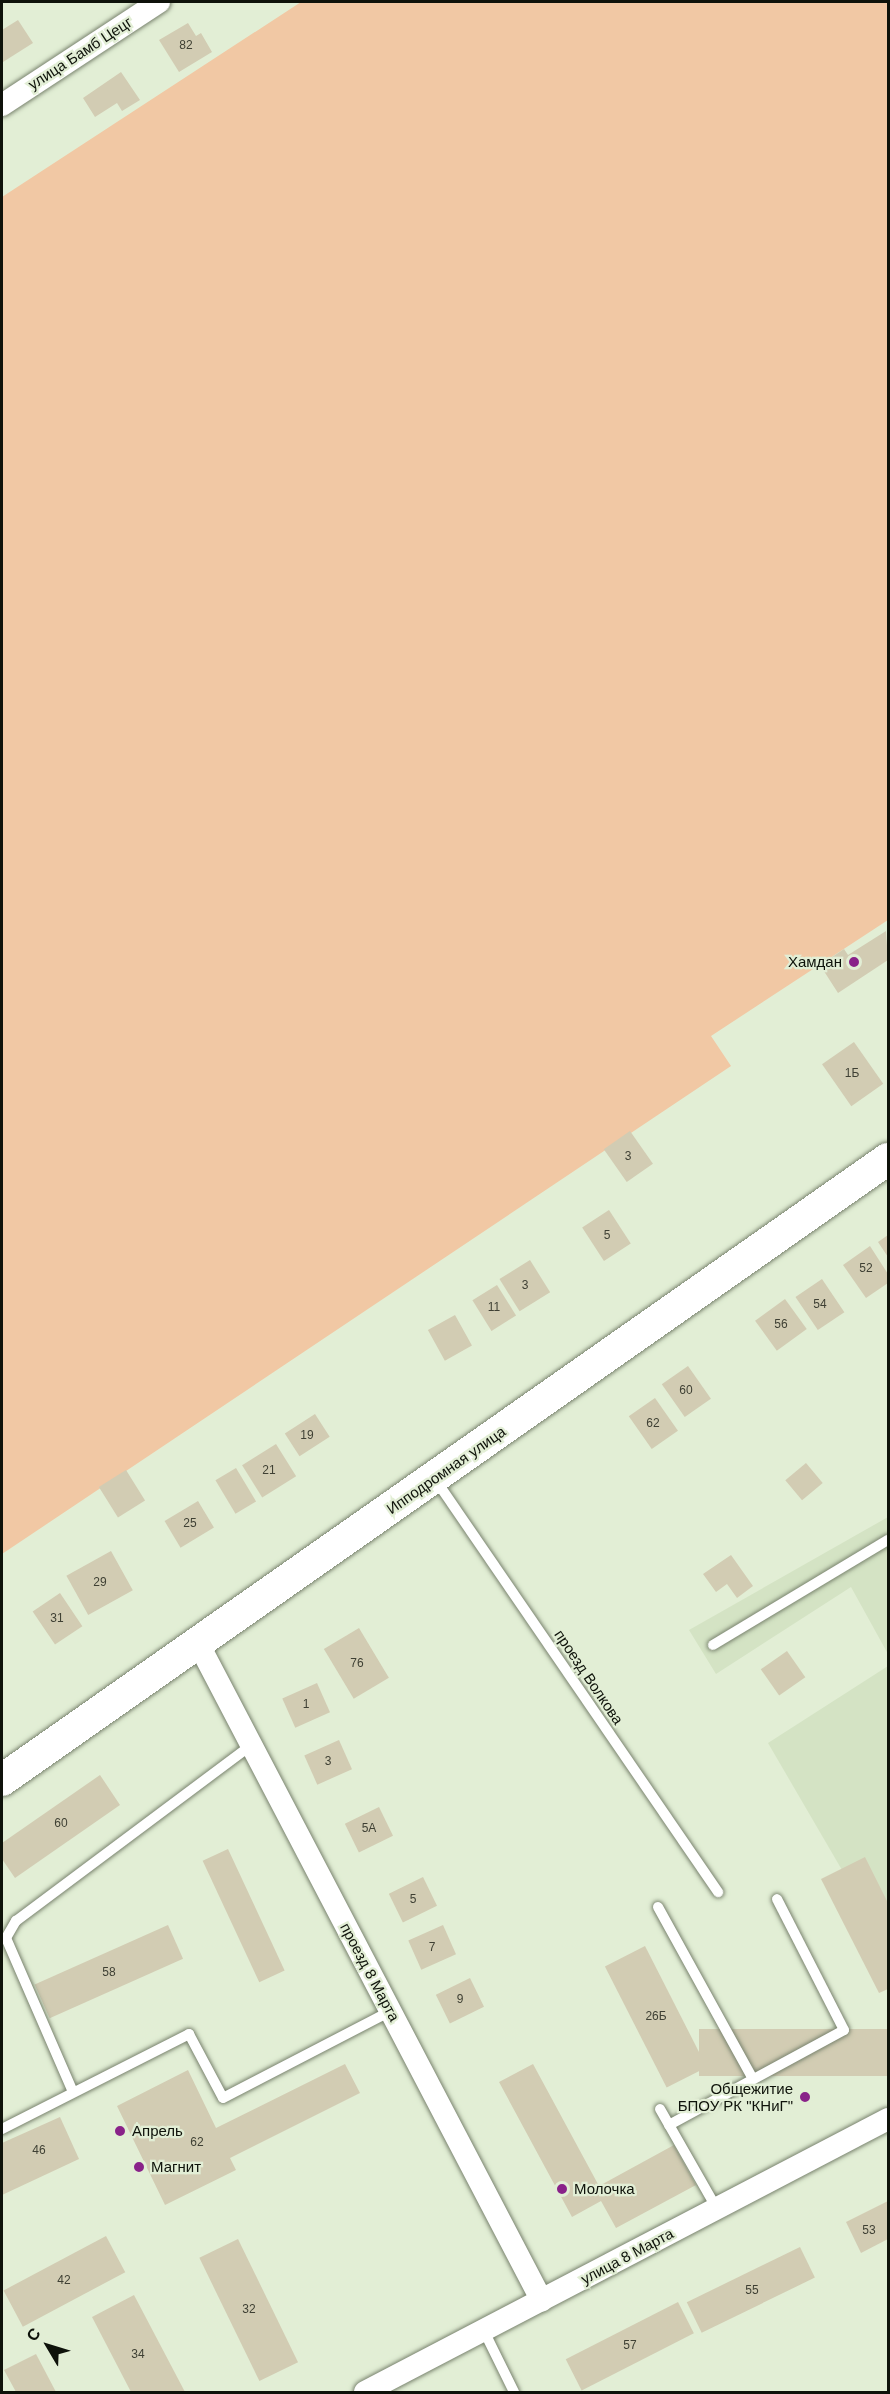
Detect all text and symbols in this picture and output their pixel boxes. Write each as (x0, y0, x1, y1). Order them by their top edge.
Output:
street label: улица Бамб Цецг (25, 13, 135, 93)
house number: 82 (179, 39, 193, 53)
place label: Хамдан (788, 953, 842, 971)
marker: Хамдан (847, 955, 861, 969)
house number: 1Б (845, 1067, 859, 1081)
house number: 3 (625, 1150, 631, 1164)
house number: 5 (604, 1229, 610, 1243)
house number: 52 (859, 1262, 873, 1276)
house number: 3 (522, 1279, 528, 1293)
house number: 54 (813, 1298, 827, 1312)
house number: 11 (488, 1301, 500, 1315)
house number: 56 (774, 1318, 788, 1332)
house number: 60 (679, 1384, 693, 1398)
house number: 62 (646, 1417, 660, 1431)
street label: Ипподромная улица (383, 1422, 509, 1518)
house number: 19 (300, 1429, 314, 1443)
house number: 21 (262, 1464, 276, 1478)
house number: 25 (183, 1517, 197, 1531)
house number: 29 (93, 1576, 107, 1590)
house number: 31 (50, 1612, 64, 1626)
street label: проезд Волкова (551, 1626, 627, 1728)
house number: 76 (350, 1657, 364, 1671)
house number: 1 (303, 1698, 309, 1712)
house number: 3 (325, 1755, 331, 1769)
house number: 60 (54, 1817, 68, 1831)
house number: 5А (362, 1822, 376, 1836)
house number: 5 (410, 1893, 416, 1907)
street label: проезд 8 Марта (337, 1920, 403, 2024)
house number: 7 (429, 1941, 435, 1955)
house number: 58 (102, 1966, 116, 1980)
house number: 9 (457, 1993, 463, 2007)
house number: 26Б (645, 2010, 667, 2024)
place label: Общежитие БПОУ РК "КНиГ" (678, 2079, 793, 2114)
marker: Общежитие БПОУ РК "КНиГ" (798, 2090, 812, 2104)
place label: Апрель (132, 2122, 183, 2140)
marker: Апрель (113, 2124, 127, 2138)
house number: 62 (190, 2136, 204, 2150)
house number: 46 (32, 2144, 46, 2158)
place label: Магнит (151, 2158, 201, 2176)
marker: Магнит (132, 2160, 146, 2174)
place label: Молочка (574, 2180, 635, 2198)
marker: Молочка (555, 2182, 569, 2196)
street label: улица 8 Марта (578, 2224, 676, 2288)
house number: 53 (862, 2224, 876, 2238)
house number: 42 (57, 2274, 71, 2288)
house number: 55 (745, 2284, 759, 2298)
house number: 32 (242, 2303, 256, 2317)
north arrow (18, 2316, 78, 2376)
text: С (23, 2325, 44, 2344)
house number: 57 (623, 2339, 637, 2353)
house number: 34 (131, 2348, 145, 2362)

